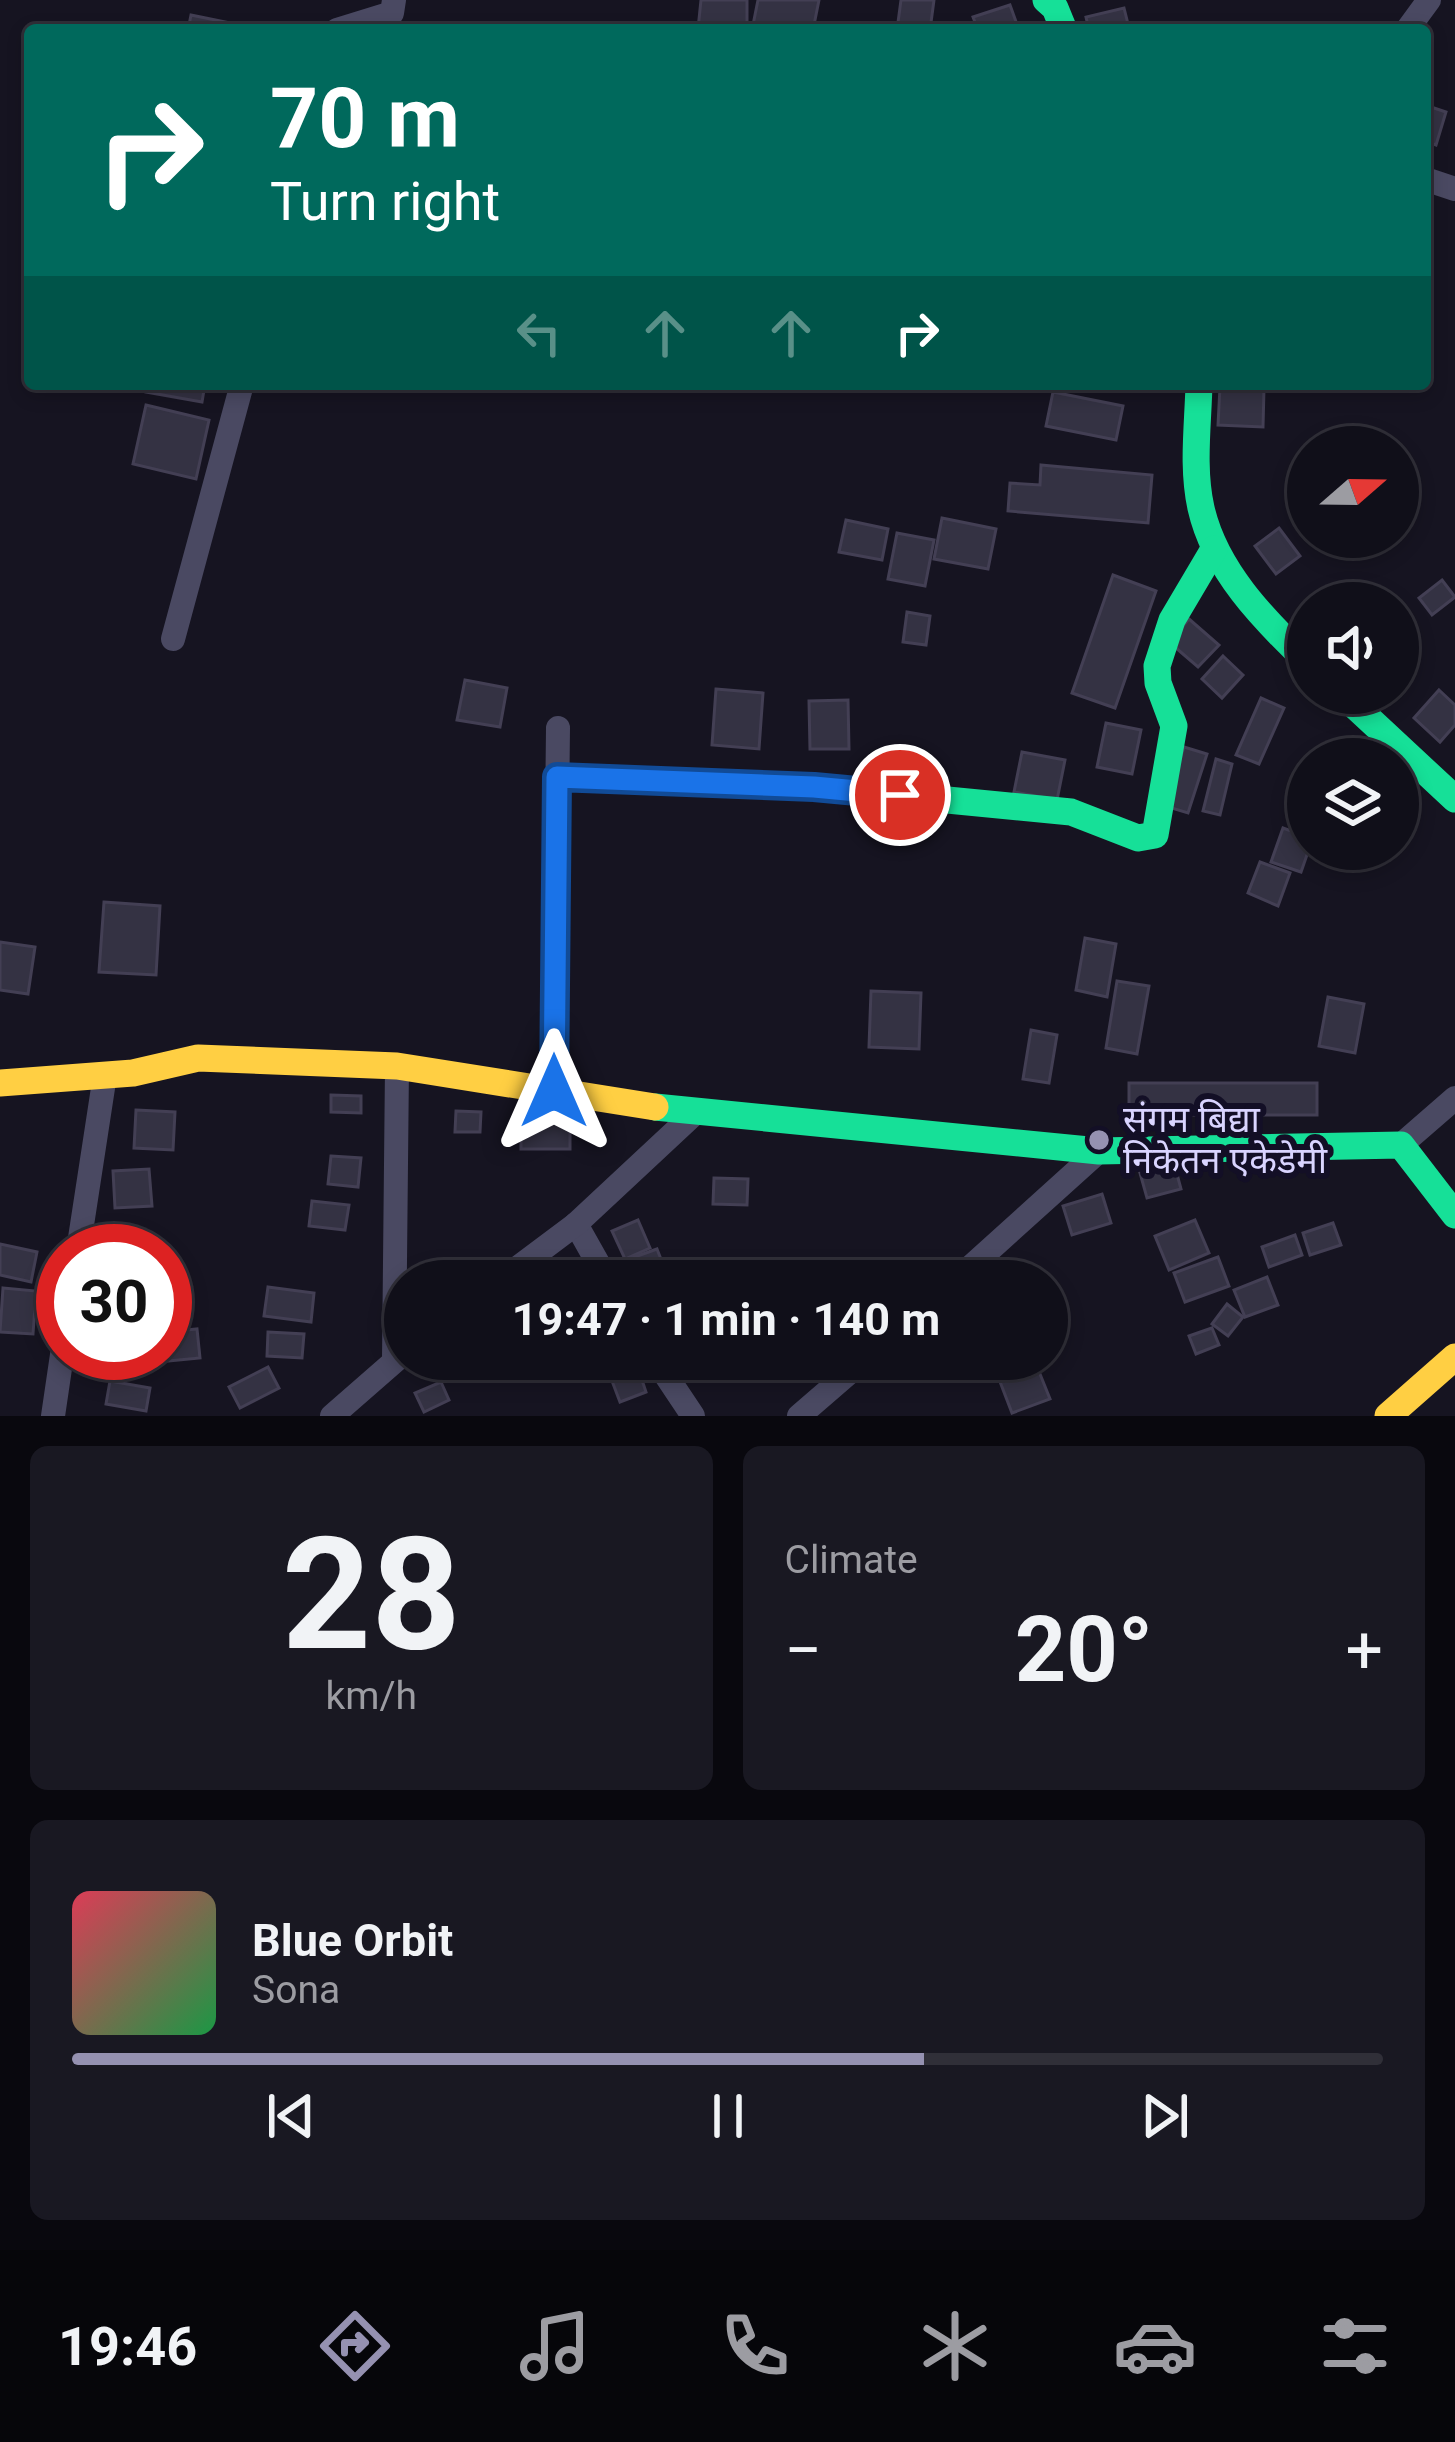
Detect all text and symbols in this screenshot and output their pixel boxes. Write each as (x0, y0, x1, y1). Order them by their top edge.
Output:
text: 70 m (270, 69, 460, 168)
icon: right (72, 72, 228, 228)
text: Turn right (270, 170, 500, 233)
icon: left (506, 300, 572, 366)
icon: ahead (632, 300, 698, 366)
icon: ahead (758, 300, 824, 366)
icon: right (884, 300, 950, 366)
north arrow (1287, 426, 1419, 558)
map controls (1287, 426, 1419, 870)
button: sound (1287, 582, 1419, 714)
button: layers (1287, 738, 1419, 870)
pin (849, 744, 951, 846)
icon: arrive (867, 762, 933, 828)
position arrow (491, 1028, 617, 1154)
place label: संगम बिद्या निकेतन एकेडेमी (1123, 1099, 1328, 1182)
marker: संगम बिद्या निकेतन एकेडेमी (1086, 1127, 1112, 1153)
speed limit sign: 30 (36, 1224, 192, 1380)
text: 19:47 · 1 min · 140 m (512, 1293, 940, 1346)
text: 28 (282, 1503, 461, 1686)
text: Climate (785, 1537, 918, 1583)
text: 20° (1015, 1598, 1153, 1703)
text: − (785, 1612, 822, 1689)
text: + (1346, 1612, 1383, 1689)
text: km/h (325, 1673, 417, 1719)
text: Blue Orbit (252, 1914, 453, 1967)
text: Sona (252, 1967, 340, 2013)
icon: previous (258, 2083, 324, 2149)
icon: pause (695, 2083, 761, 2149)
icon: next (1132, 2083, 1198, 2149)
icon: directions (313, 2304, 397, 2388)
icon: music (513, 2304, 597, 2388)
icon: phone (713, 2304, 797, 2388)
icon: climate (913, 2304, 997, 2388)
icon: car (1113, 2304, 1197, 2388)
icon: filters (1313, 2304, 1397, 2388)
text: 19:46 (58, 2315, 197, 2378)

